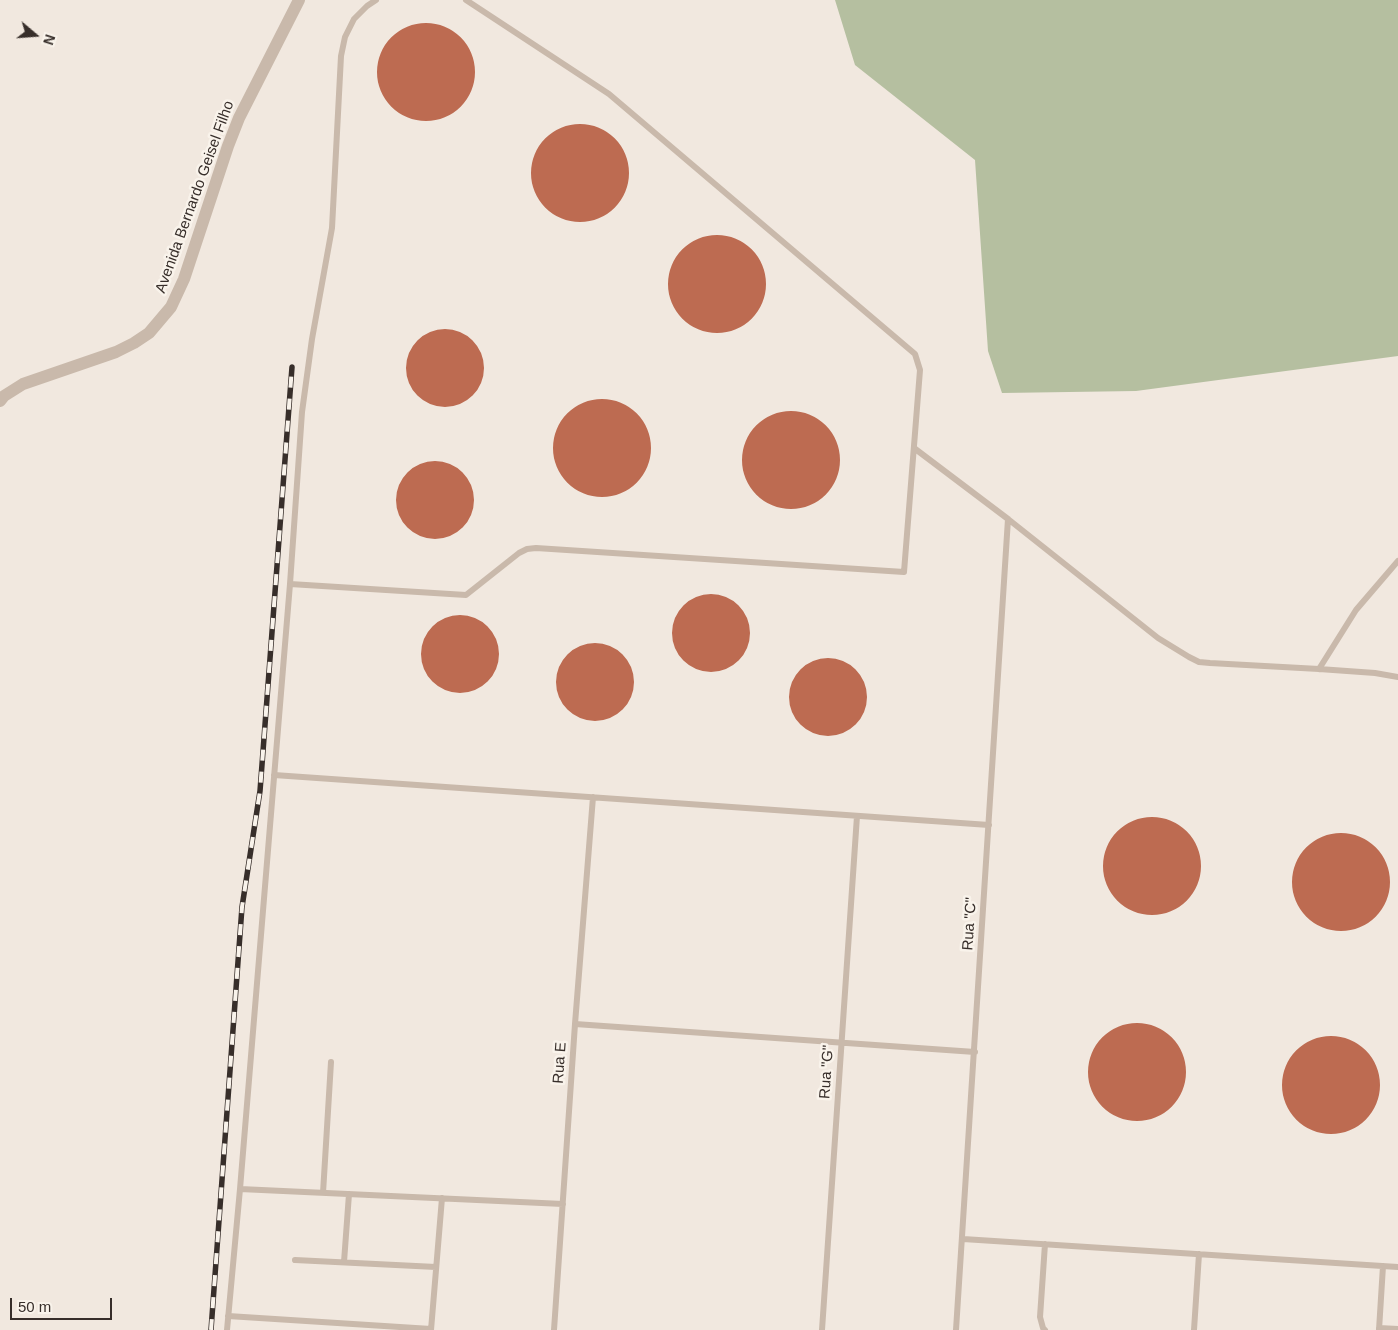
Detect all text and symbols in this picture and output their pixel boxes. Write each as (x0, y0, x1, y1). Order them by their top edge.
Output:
north arrow (10, 10, 60, 60)
text: N (40, 32, 58, 47)
street label: Avenida Bernardo Geisel Filho (152, 98, 238, 296)
street label: Rua "C" (959, 897, 981, 951)
street label: Rua E (550, 1042, 570, 1084)
street label: Rua "G" (816, 1044, 838, 1100)
scale bar (12, 1288, 115, 1320)
text: 50 m (18, 1298, 51, 1315)

